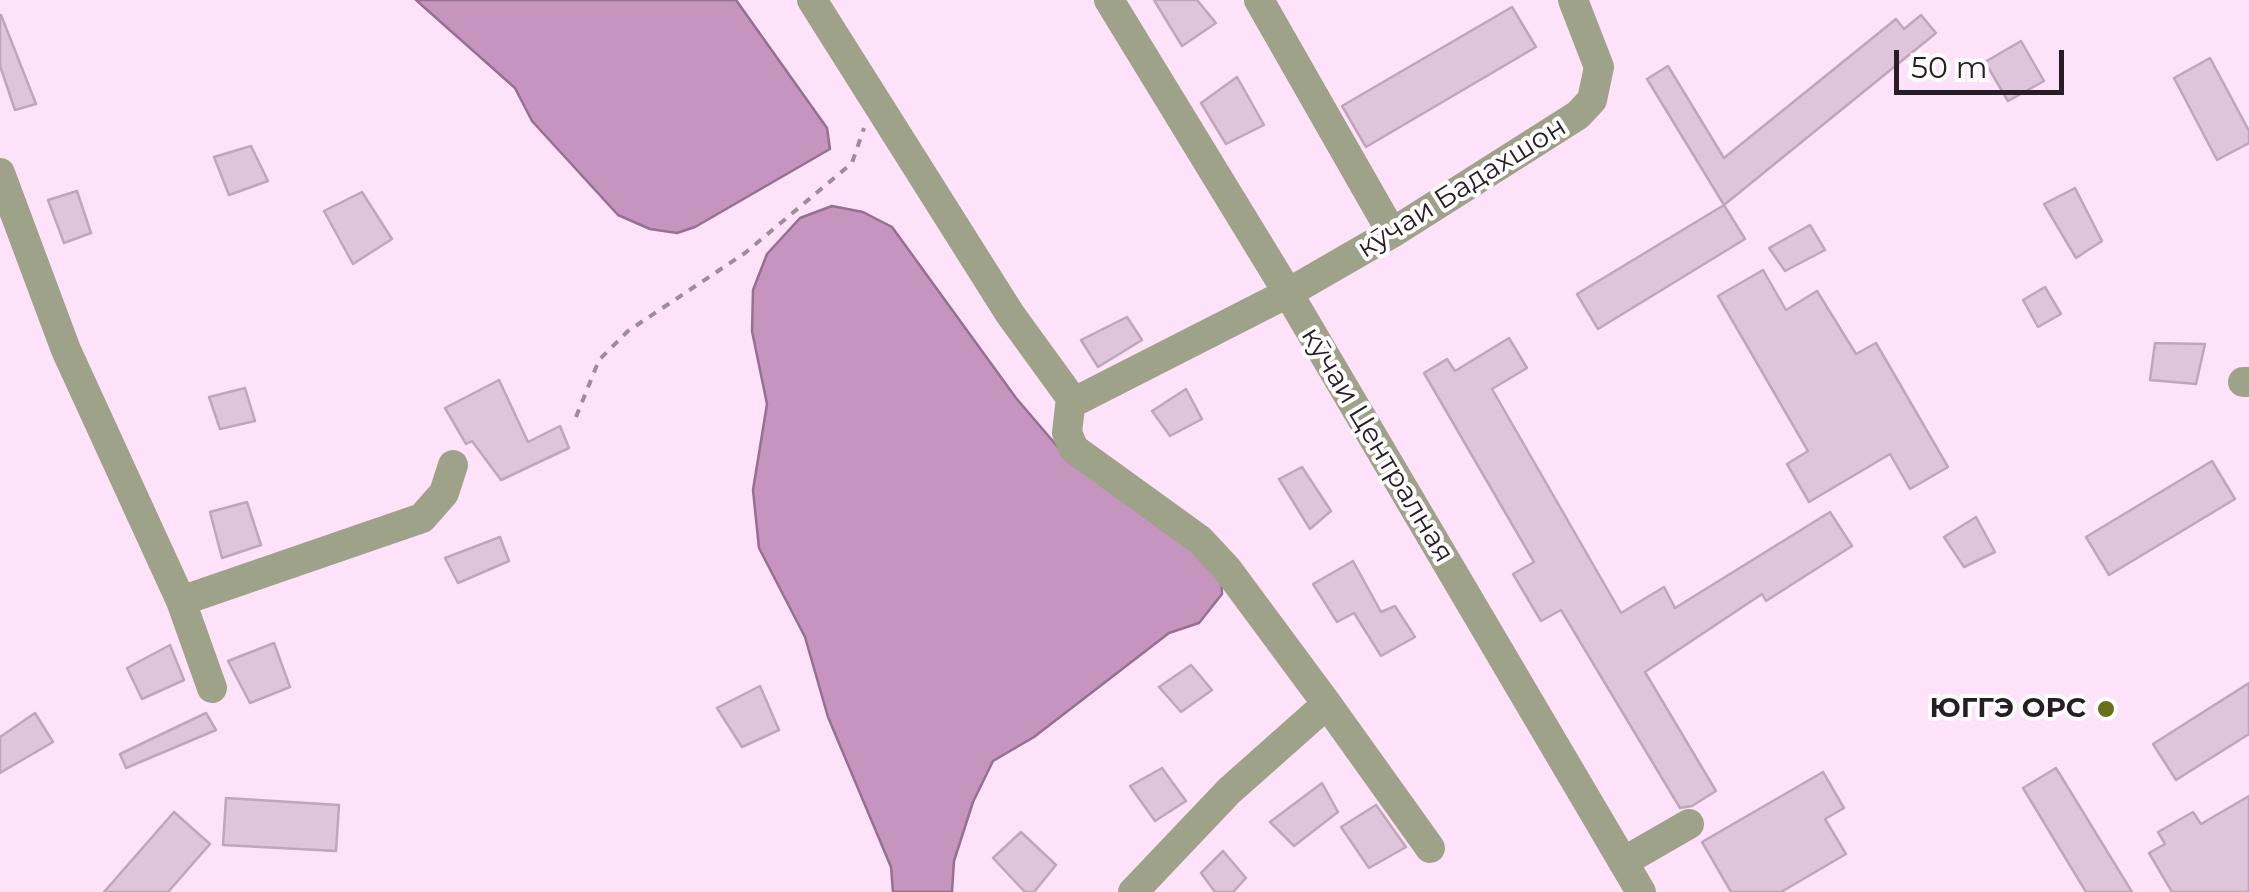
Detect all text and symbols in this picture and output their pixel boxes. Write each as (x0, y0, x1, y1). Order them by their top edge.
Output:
scale bar (1899, 30, 2069, 92)
text: 50 m (1911, 49, 1988, 86)
street label: кӯчаи Бадахшон (1351, 110, 1573, 266)
street label: кӯчаи Централная (1293, 321, 1461, 569)
place label: ЮГГЭ ОРС (1930, 692, 2086, 726)
marker: ЮГГЭ ОРС (2095, 698, 2117, 720)

